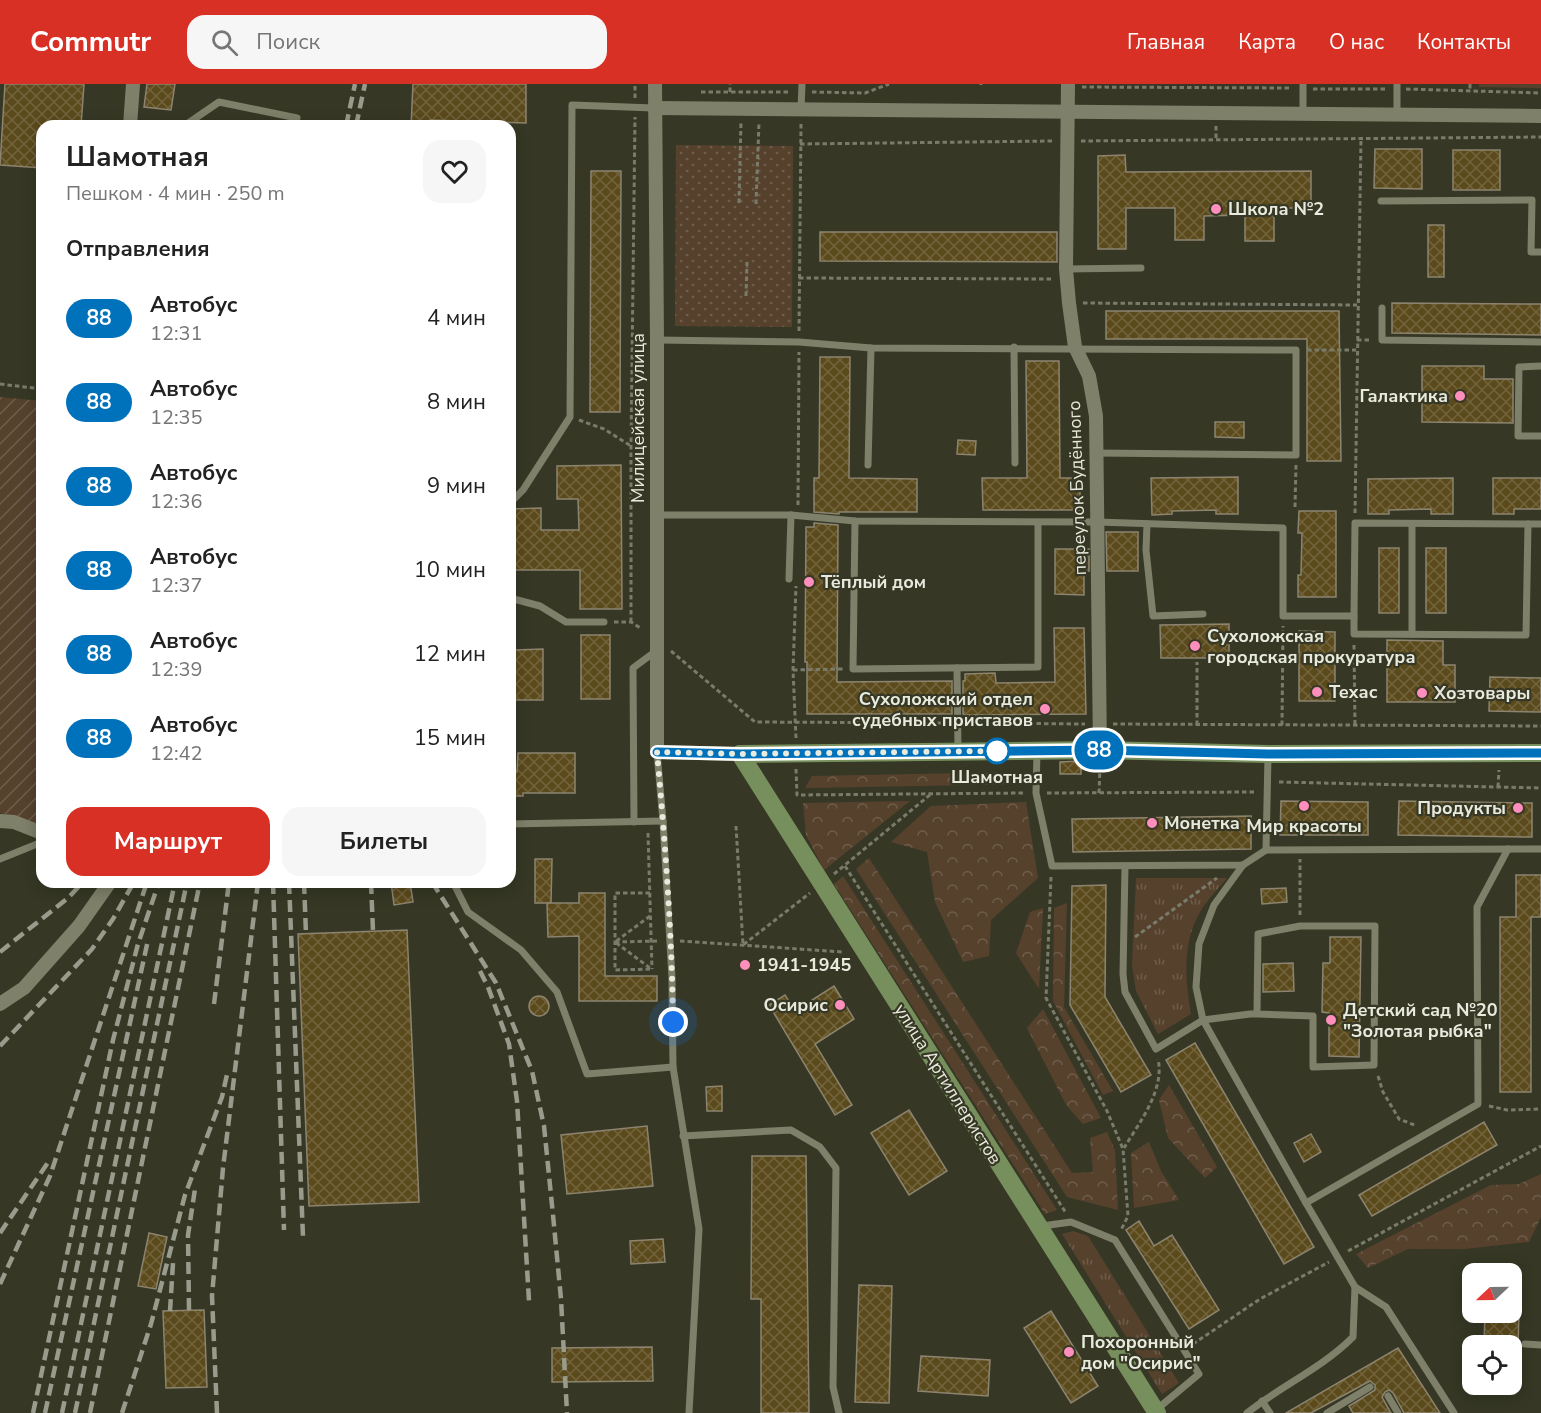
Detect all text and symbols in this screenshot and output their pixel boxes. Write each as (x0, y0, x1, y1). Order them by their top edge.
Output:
search box (187, 15, 607, 69)
text: Commutr (30, 23, 151, 61)
icon: search (208, 26, 241, 59)
text: Поиск (256, 27, 320, 57)
text: Главная (1127, 28, 1205, 56)
text: Карта (1238, 28, 1296, 56)
text: О нас (1329, 28, 1384, 56)
text: Контакты (1417, 28, 1511, 56)
text: Шамотная (66, 138, 209, 176)
button: heart (423, 140, 486, 203)
text: Пешком · 4 мин · 250 m (66, 180, 285, 207)
place label: Школа №2 (1228, 197, 1324, 221)
marker: Школа №2 (1209, 202, 1223, 216)
text: Отправления (66, 234, 210, 264)
text: Автобус (150, 290, 238, 320)
text: 4 мин (427, 303, 486, 333)
text: 88 (86, 304, 112, 332)
text: 12:31 (150, 320, 203, 347)
street label: Милицейская улица (626, 333, 650, 503)
text: Автобус (150, 374, 238, 404)
place label: Галактика (1360, 384, 1448, 408)
text: 8 мин (427, 387, 486, 417)
text: 88 (86, 388, 112, 416)
marker: Галактика (1453, 389, 1467, 403)
street label: переулок Будённого (1062, 400, 1092, 576)
text: 12:35 (150, 404, 203, 431)
text: Автобус (150, 458, 238, 488)
text: 9 мин (427, 471, 486, 501)
text: 88 (86, 472, 112, 500)
text: 12:36 (150, 488, 203, 515)
text: Автобус (150, 542, 238, 572)
text: 10 мин (414, 555, 486, 585)
text: 88 (86, 556, 112, 584)
place label: Тёплый дом (821, 570, 926, 594)
text: 12:37 (150, 572, 203, 599)
marker: Тёплый дом (802, 575, 816, 589)
place label: Сухоложская городская прокуратура (1207, 624, 1415, 669)
text: Автобус (150, 626, 238, 656)
text: 12 мин (414, 639, 486, 669)
marker: Сухоложская городская прокуратура (1188, 639, 1202, 653)
text: 88 (86, 640, 112, 668)
text: 12:39 (150, 656, 203, 683)
place label: Техас (1329, 680, 1378, 704)
place label: Хозтовары (1433, 681, 1530, 705)
marker: Техас (1310, 685, 1324, 699)
marker: Хозтовары (1415, 686, 1429, 700)
place label: Сухоложский отдел судебных приставов (852, 687, 1033, 732)
marker: Сухоложский отдел судебных приставов (1038, 702, 1052, 716)
text: Автобус (150, 710, 238, 740)
text: 15 мин (414, 723, 486, 753)
text: 88 (86, 724, 112, 752)
line badge: 88 (1072, 730, 1126, 770)
text: 88 (1086, 736, 1112, 764)
marker: Шамотная (984, 738, 1010, 764)
text: 12:42 (150, 740, 203, 767)
place label: Шамотная (951, 765, 1043, 789)
place label: Продукты (1417, 796, 1506, 820)
marker: Мир красоты (1297, 799, 1311, 813)
marker: Продукты (1511, 801, 1525, 815)
button: Маршрут (66, 807, 270, 876)
button: Билеты (282, 807, 486, 876)
place label: Монетка (1164, 811, 1240, 835)
place label: Мир красоты (1246, 814, 1362, 838)
marker: Монетка (1145, 816, 1159, 830)
place label: 1941-1945 (757, 953, 851, 977)
marker: 1941-1945 (738, 958, 752, 972)
place label: Осирис (764, 993, 828, 1017)
marker: Осирис (833, 998, 847, 1012)
place label: Детский сад №20 "Золотая рыбка" (1343, 998, 1498, 1043)
street label: улица Артиллеристов (889, 999, 1007, 1169)
your location (658, 1007, 688, 1037)
marker: Детский сад №20 "Золотая рыбка" (1324, 1013, 1338, 1027)
north arrow (1462, 1263, 1522, 1323)
map controls (1462, 1263, 1522, 1395)
place label: Похоронный дом "Осирис" (1081, 1330, 1200, 1375)
button: locate (1462, 1335, 1522, 1395)
marker: Похоронный дом "Осирис" (1062, 1345, 1076, 1359)

